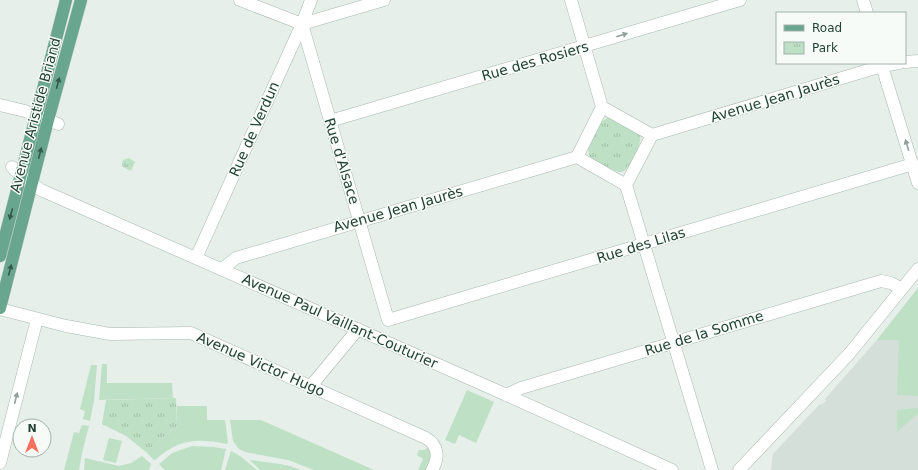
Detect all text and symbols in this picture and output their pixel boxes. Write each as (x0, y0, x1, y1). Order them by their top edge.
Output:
legend (776, 12, 906, 64)
text: Road (812, 21, 842, 35)
one-way arrow (616, 32, 628, 38)
street label: Avenue Aristide Briand (7, 36, 63, 194)
street label: Rue des Rosiers (480, 38, 590, 84)
text: Park (812, 41, 838, 55)
street label: Avenue Jean Jaurès (709, 71, 841, 125)
one-way arrow (56, 77, 62, 89)
street label: Rue de Verdun (226, 79, 282, 179)
street label: Rue d'Alsace (321, 116, 363, 206)
one-way arrow (904, 139, 910, 151)
one-way arrow (38, 146, 44, 159)
street label: Avenue Jean Jaurès (331, 183, 465, 235)
one-way arrow (8, 208, 14, 220)
street label: Rue des Lilas (595, 224, 687, 266)
one-way arrow (7, 264, 13, 276)
street label: Avenue Paul Vaillant-Couturier (240, 270, 440, 372)
street label: Rue de la Somme (643, 307, 765, 359)
street label: Avenue Victor Hugo (195, 329, 327, 399)
one-way arrow (14, 392, 20, 404)
north arrow (12, 418, 52, 458)
text: N (27, 422, 37, 435)

